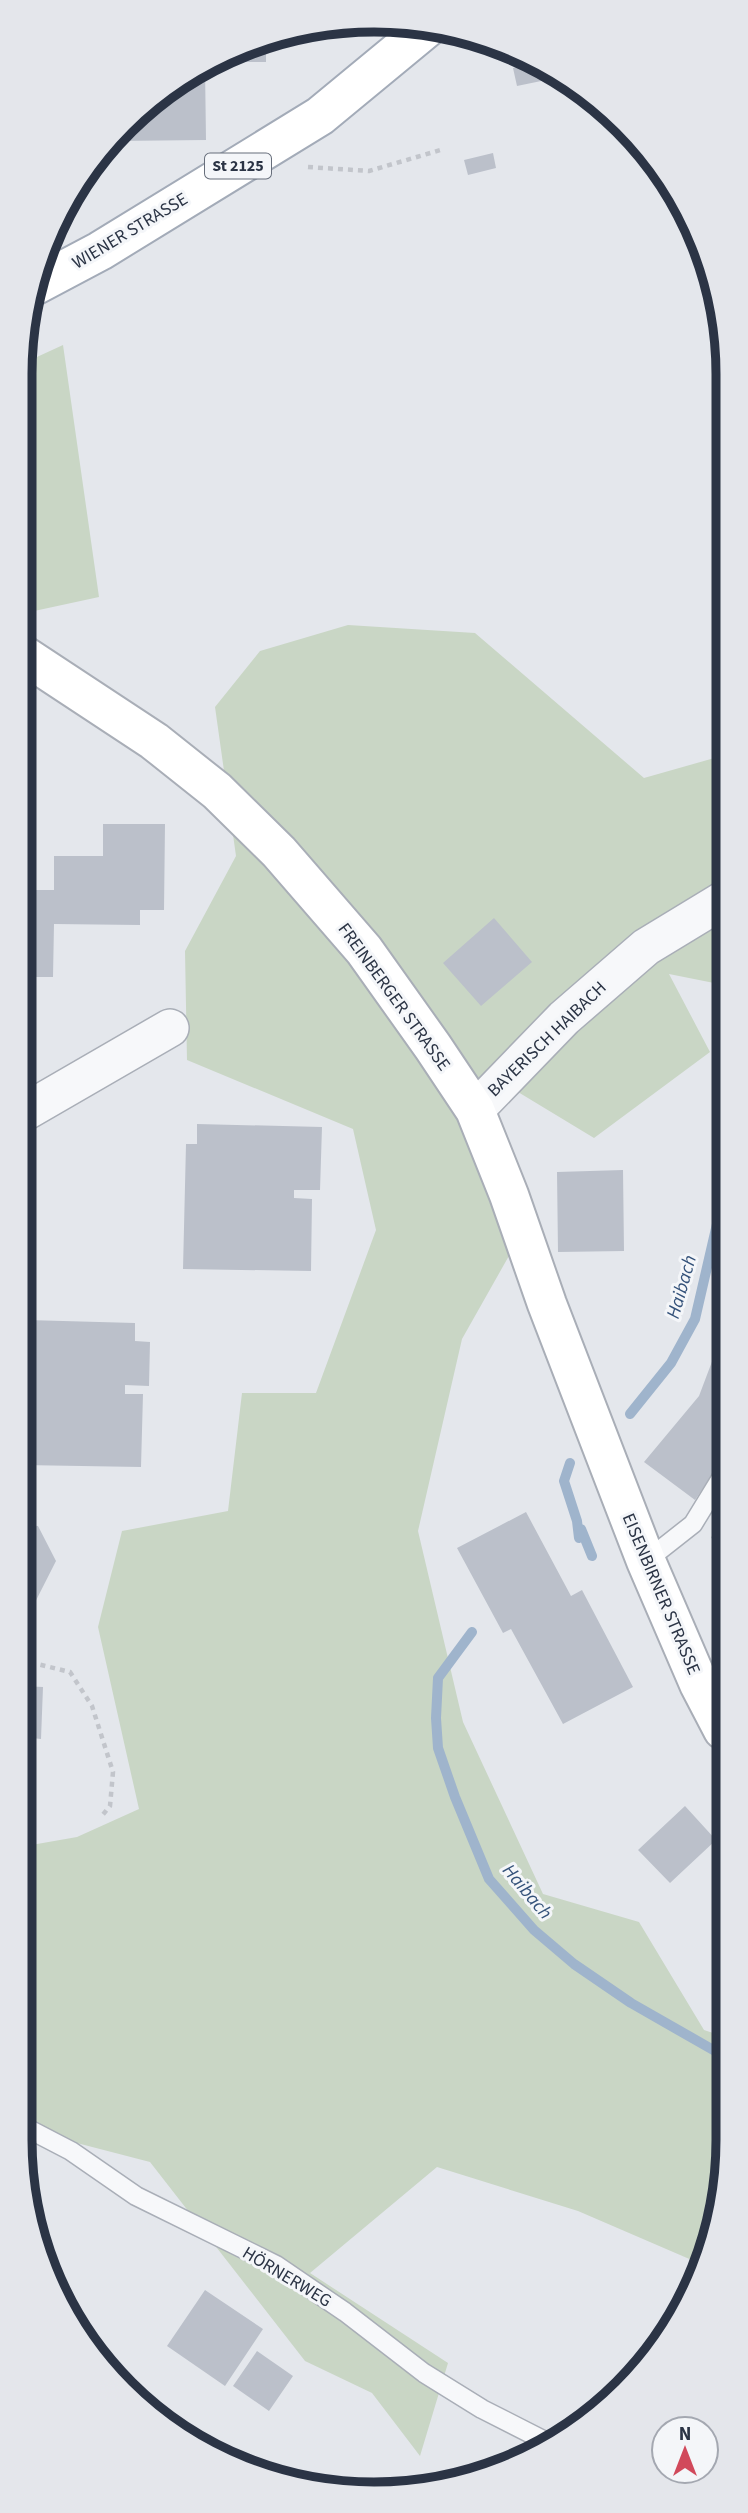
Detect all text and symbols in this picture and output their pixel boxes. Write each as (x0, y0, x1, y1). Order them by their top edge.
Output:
road number: St 2125 (205, 154, 271, 178)
street label: WIENER STRASSE (68, 187, 192, 275)
street label: FREINBERGER STRASSE (332, 918, 456, 1076)
street label: BAYERISCH HAIBACH (482, 976, 612, 1102)
water label: Haibach (660, 1252, 704, 1322)
street label: EISENBIRNER STRASSE (616, 1510, 706, 1678)
water label: Haibach (496, 1858, 558, 1926)
street label: HÖRNERWEG (238, 2240, 336, 2314)
north arrow (650, 2415, 720, 2485)
text: N (679, 2421, 691, 2448)

